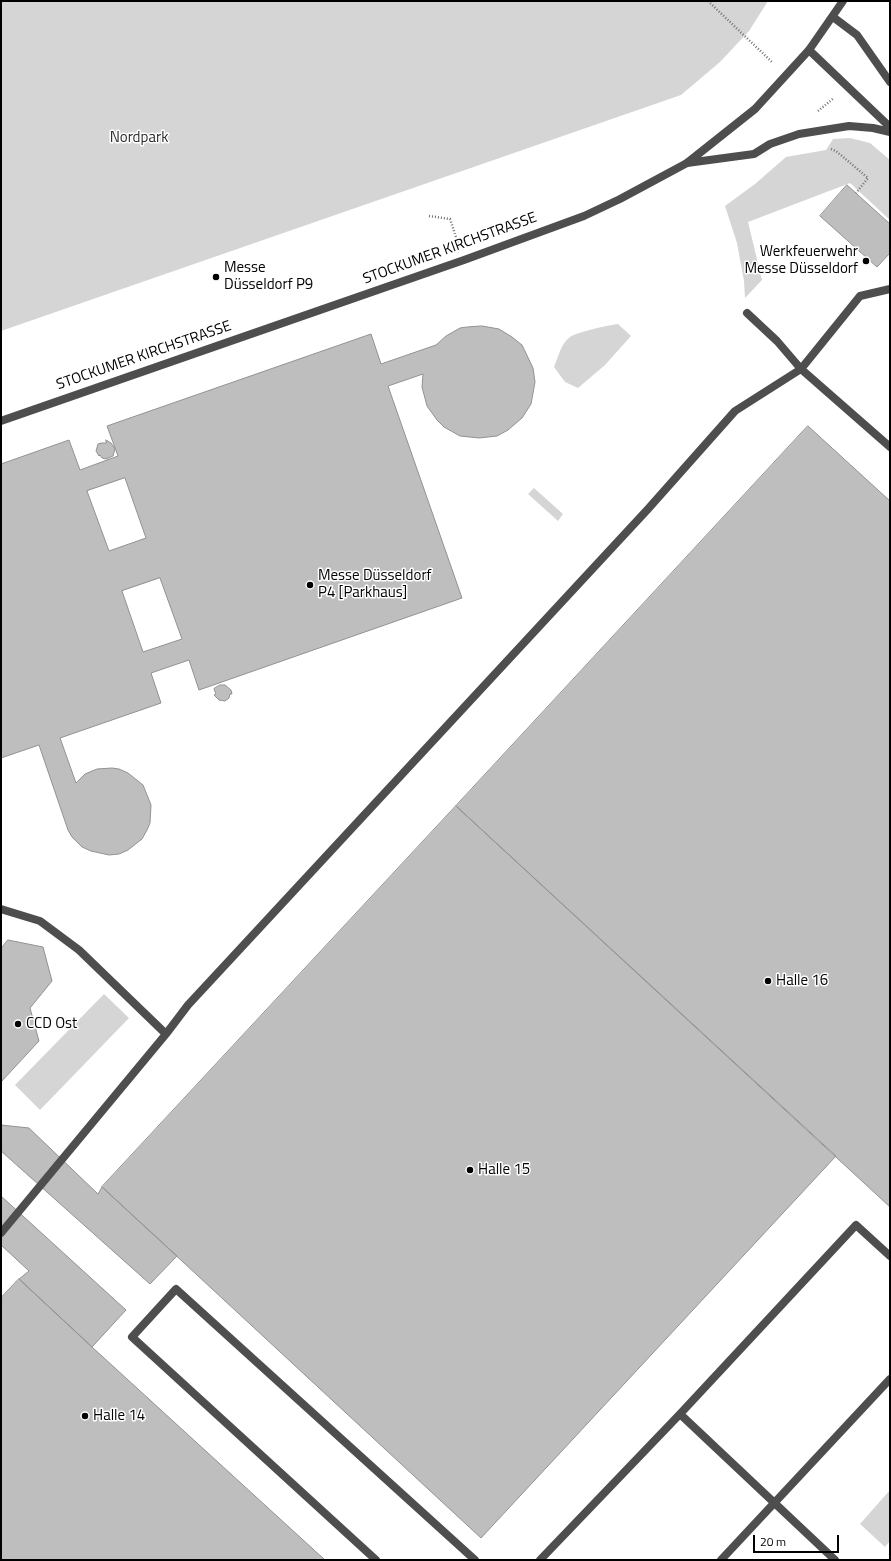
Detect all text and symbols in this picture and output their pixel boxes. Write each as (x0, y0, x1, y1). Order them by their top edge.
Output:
park label: Nordpark (110, 129, 168, 147)
street label: STOCKUMER KIRCHSTRASSE (361, 209, 539, 289)
place label: Werkfeuerwehr Messe Düsseldorf (744, 243, 858, 278)
marker: Werkfeuerwehr Messe Düsseldorf (861, 256, 871, 266)
place label: Messe Düsseldorf P9 (224, 259, 313, 294)
marker: Messe Düsseldorf P9 (211, 272, 221, 282)
street label: STOCKUMER KIRCHSTRASSE (54, 318, 234, 394)
place label: Messe Düsseldorf P4 [Parkhaus] (318, 567, 432, 602)
marker: Messe Düsseldorf P4 [Parkhaus] (305, 580, 315, 590)
place label: Halle 16 (776, 972, 828, 990)
marker: Halle 16 (763, 976, 773, 986)
place label: CCD Ost (26, 1015, 77, 1033)
marker: CCD Ost (13, 1019, 23, 1029)
place label: Halle 15 (478, 1161, 530, 1179)
marker: Halle 15 (465, 1165, 475, 1175)
place label: Halle 14 (93, 1407, 145, 1425)
marker: Halle 14 (80, 1411, 90, 1421)
scale bar (755, 1527, 841, 1553)
text: 20 m (760, 1532, 786, 1551)

